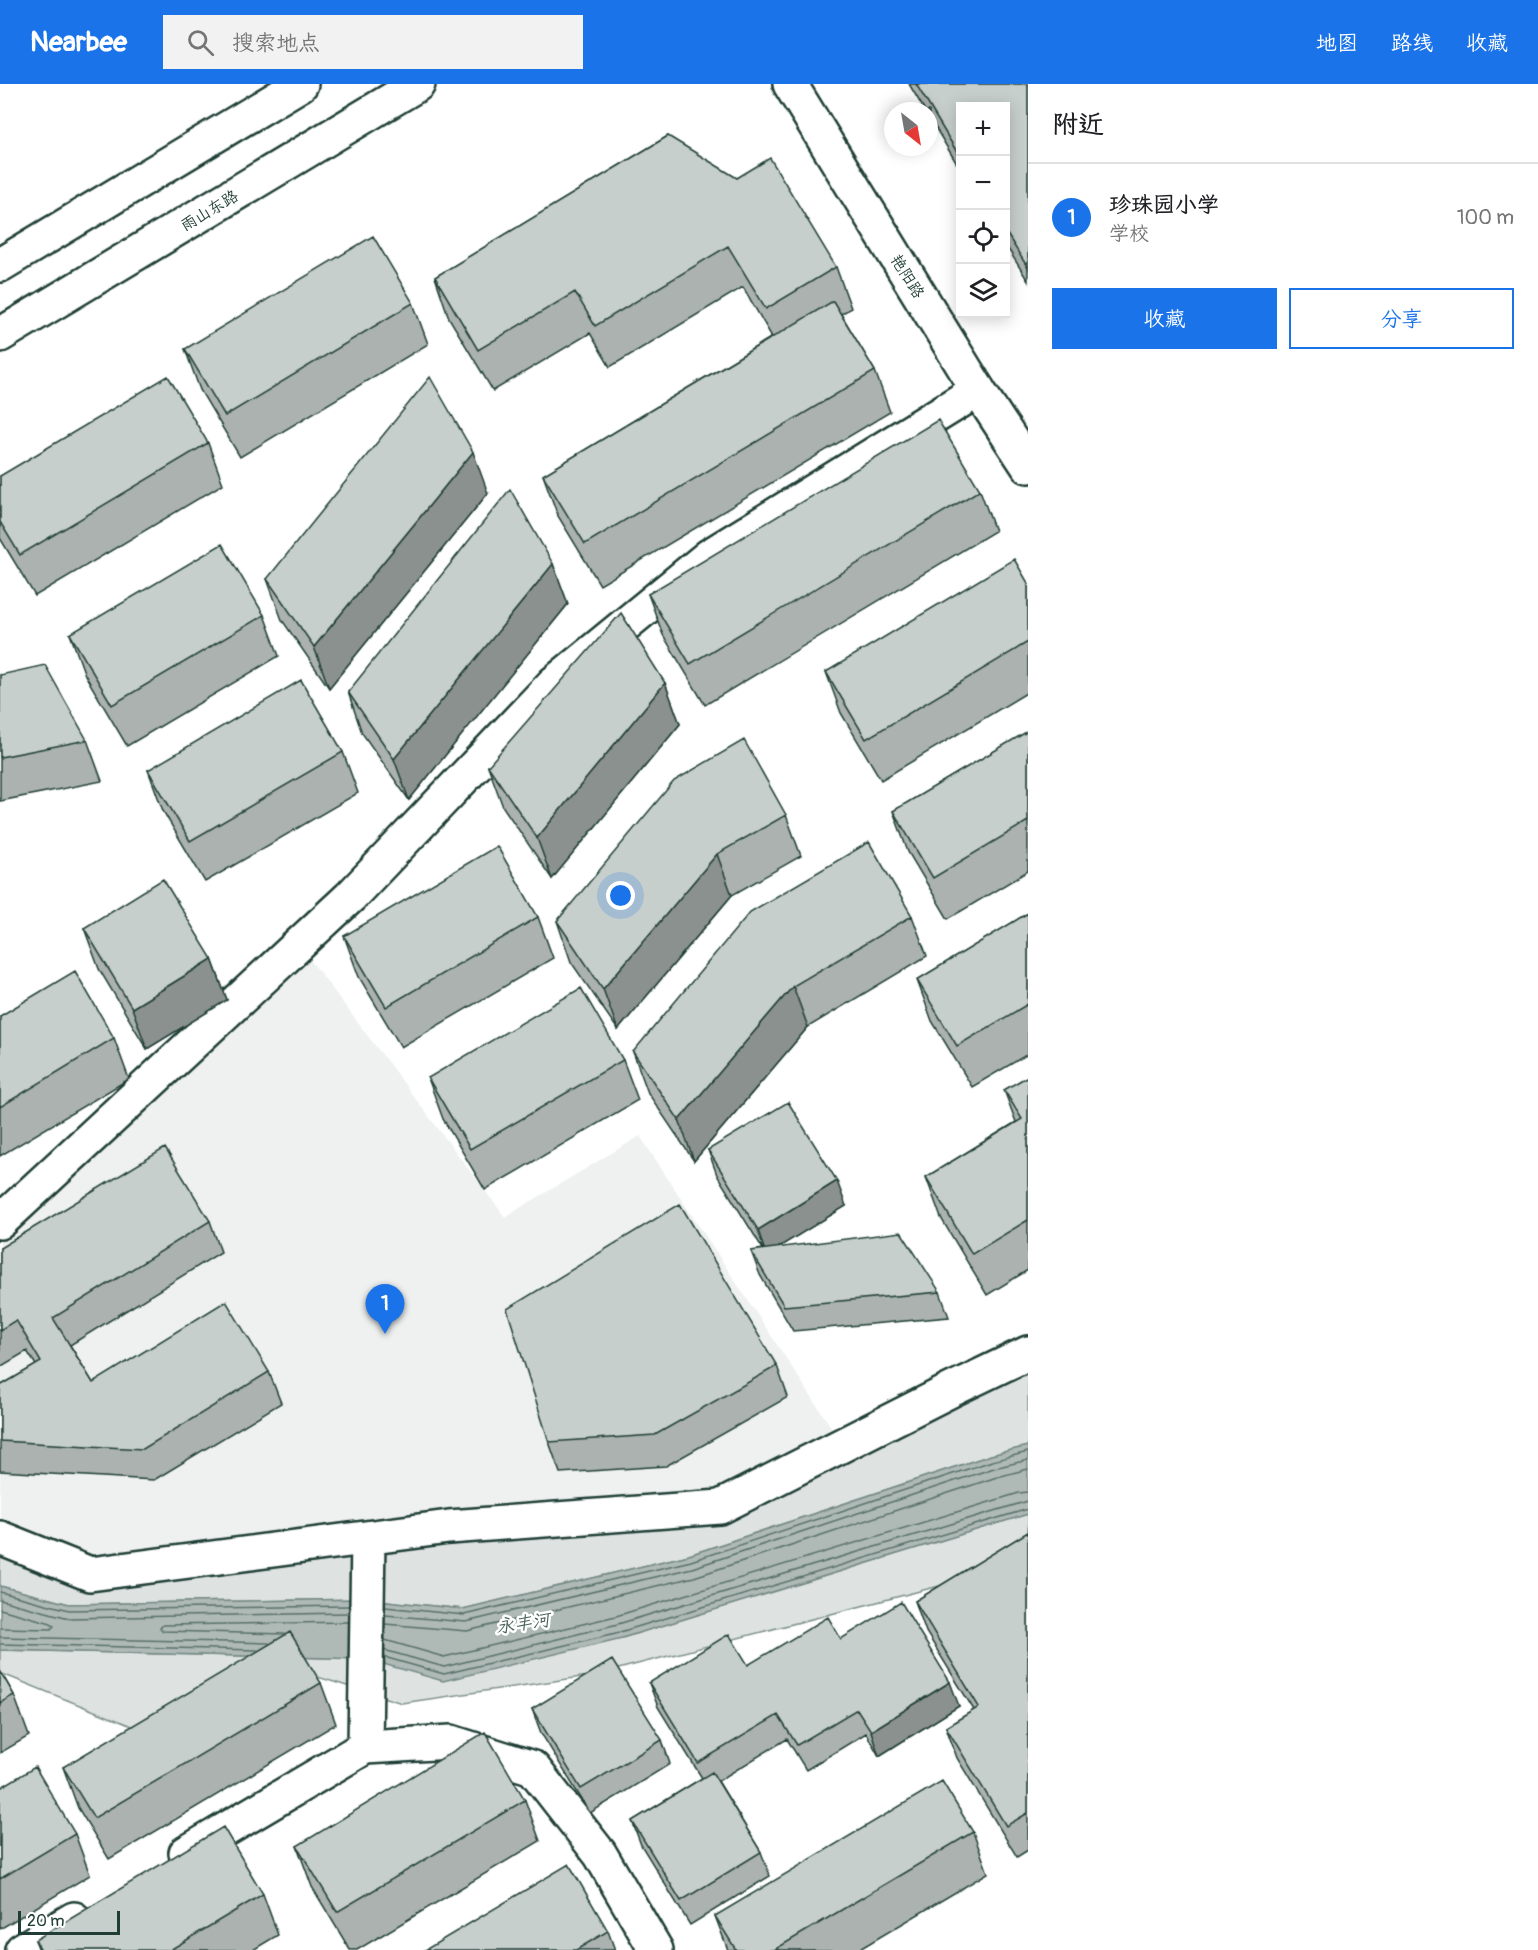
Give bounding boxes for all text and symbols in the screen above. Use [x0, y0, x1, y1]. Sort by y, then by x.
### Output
search box [163, 15, 583, 69]
text: Nearbee [30, 25, 127, 60]
icon: search [184, 26, 217, 59]
text: 搜索地点 [232, 29, 320, 57]
text: 地图 [1316, 30, 1358, 57]
text: 路线 [1391, 30, 1433, 57]
text: 收藏 [1466, 30, 1508, 57]
north arrow [884, 102, 938, 156]
map controls [956, 102, 1010, 318]
button: + [956, 102, 1010, 156]
text: 附近 [1052, 109, 1104, 141]
button: − [956, 156, 1010, 210]
street label: 雨山东路 [177, 186, 242, 236]
text: 珍珠园小学 [1109, 191, 1219, 219]
text: 1 [1068, 205, 1075, 230]
text: 100 m [1457, 205, 1514, 230]
button: locate [956, 210, 1010, 264]
text: 学校 [1109, 221, 1149, 246]
street label: 艳阳路 [886, 251, 928, 302]
button: layers [956, 264, 1010, 318]
button: 收藏 [1052, 288, 1277, 349]
button: 分享 [1289, 288, 1514, 349]
your location [606, 881, 635, 910]
pin: 1 [366, 1284, 404, 1334]
water label: 永丰河 [495, 1608, 554, 1639]
scale bar [18, 1908, 120, 1936]
text: 20 m [27, 1911, 65, 1931]

